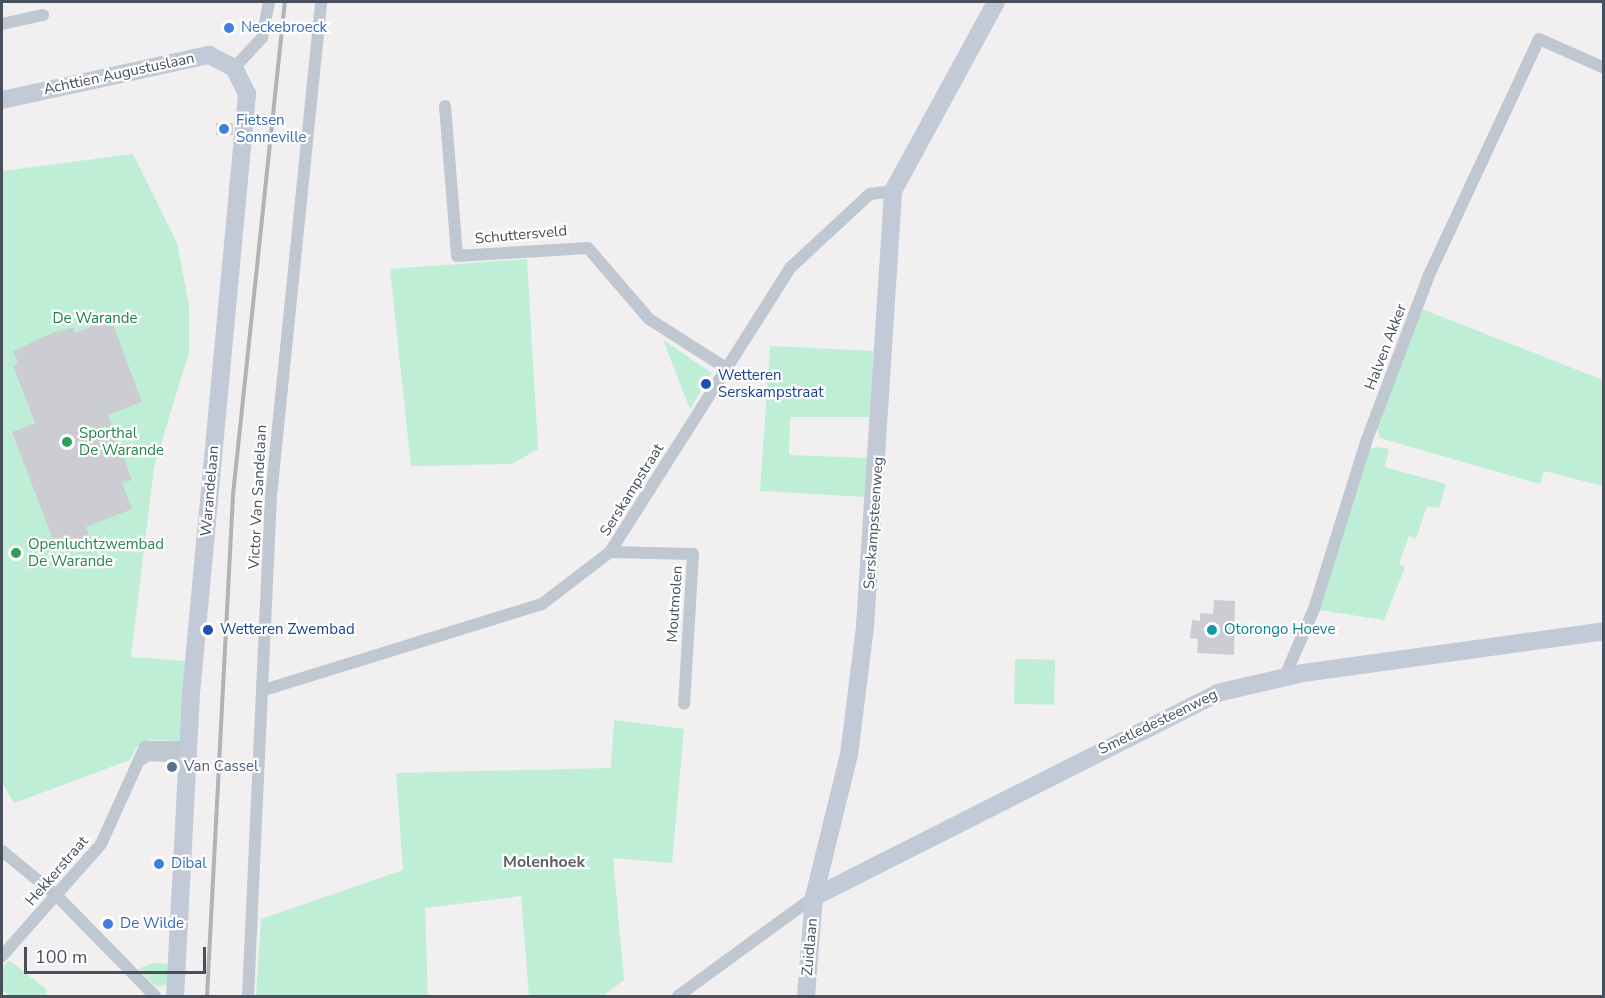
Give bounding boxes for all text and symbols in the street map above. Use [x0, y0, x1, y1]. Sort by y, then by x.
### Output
place label: Neckebroeck [241, 19, 327, 37]
marker: Neckebroeck [222, 21, 236, 35]
street label: Achttien Augustuslaan [42, 49, 196, 99]
place label: Fietsen Sonneville [236, 111, 306, 146]
marker: Fietsen Sonneville [217, 122, 231, 136]
street label: Schuttersveld [474, 222, 568, 248]
street label: Halven Akker [1361, 301, 1411, 393]
park label: De Warande [52, 310, 138, 328]
place label: Wetteren Serskampstraat [718, 366, 824, 401]
marker: Wetteren Serskampstraat [699, 377, 713, 391]
place label: Sporthal De Warande [79, 424, 164, 459]
street label: Victor Van Sandelaan [245, 424, 271, 570]
marker: Sporthal De Warande [60, 435, 74, 449]
street label: Serskampstraat [596, 440, 668, 540]
street label: Warandelaan [197, 445, 223, 537]
street label: Serskampsteenweg [860, 456, 888, 590]
place label: Openluchtzwembad De Warande [28, 535, 164, 570]
marker: Openluchtzwembad De Warande [9, 546, 23, 560]
street label: Moutmolen [663, 565, 687, 643]
place label: Wetteren Zwembad [220, 621, 355, 639]
place label: Otorongo Hoeve [1224, 621, 1335, 639]
marker: Wetteren Zwembad [201, 623, 215, 637]
marker: Otorongo Hoeve [1205, 623, 1219, 637]
street label: Smetledesteenweg [1095, 685, 1221, 759]
place label: Van Cassel [184, 758, 258, 776]
marker: Van Cassel [165, 760, 179, 774]
street label: Hekkerstraat [22, 833, 92, 909]
district label: Molenhoek [503, 852, 585, 872]
place label: Dibal [171, 855, 207, 873]
marker: Dibal [152, 857, 166, 871]
place label: De Wilde [120, 915, 184, 933]
marker: De Wilde [101, 917, 115, 931]
street label: Zuidlaan [798, 917, 822, 977]
scale bar [27, 935, 208, 973]
text: 100 m [35, 945, 87, 969]

